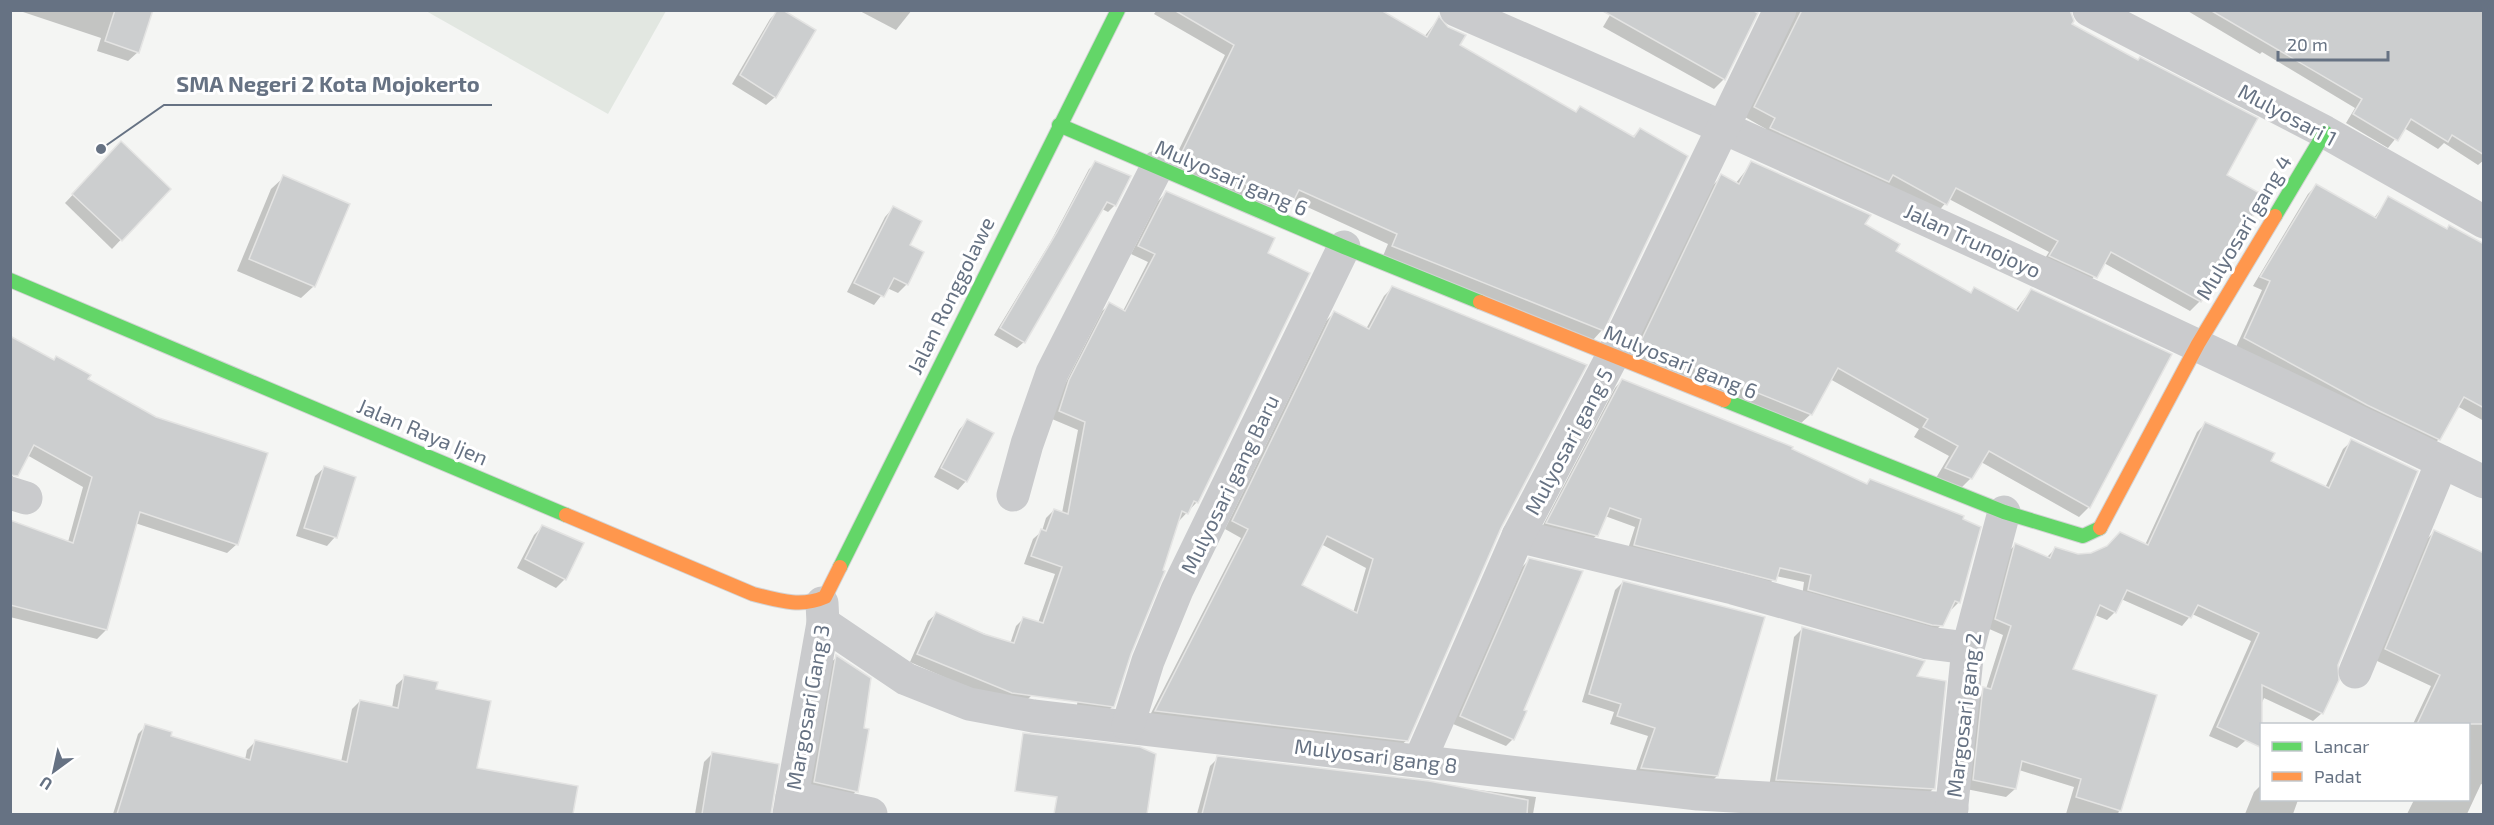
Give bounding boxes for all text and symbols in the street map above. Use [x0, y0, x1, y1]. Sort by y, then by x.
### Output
scale bar [2278, 24, 2388, 62]
text: 20 m [2287, 33, 2328, 55]
callout: SMA Negeri 2 Kota Mojokerto [164, 65, 492, 105]
text: SMA Negeri 2 Kota Mojokerto [176, 70, 480, 96]
street label: Mulyosari 1 [2234, 78, 2342, 150]
street label: Mulyosari gang 6 [1152, 134, 1312, 220]
street label: Mulyosari gang 4 [2190, 150, 2296, 304]
street label: Jalan Trunojoyo [1900, 197, 2045, 283]
street label: Jalan Ronggolawe [901, 212, 999, 378]
street label: Mulyosari gang 6 [1601, 319, 1761, 403]
street label: Mulyosari gang 5 [1519, 363, 1617, 519]
street label: Mulyosari gang Baru [1175, 390, 1283, 578]
street label: Jalan Raya Ijen [354, 392, 492, 471]
street label: Margosari Gang 3 [780, 622, 834, 792]
street label: Margosari gang 2 [1940, 631, 1986, 799]
legend [2260, 723, 2470, 801]
street label: Mulyosari gang 8 [1293, 733, 1459, 777]
text: Lancar [2314, 735, 2370, 757]
north arrow [24, 741, 84, 801]
text: Padat [2314, 765, 2362, 787]
text: U [36, 773, 55, 795]

